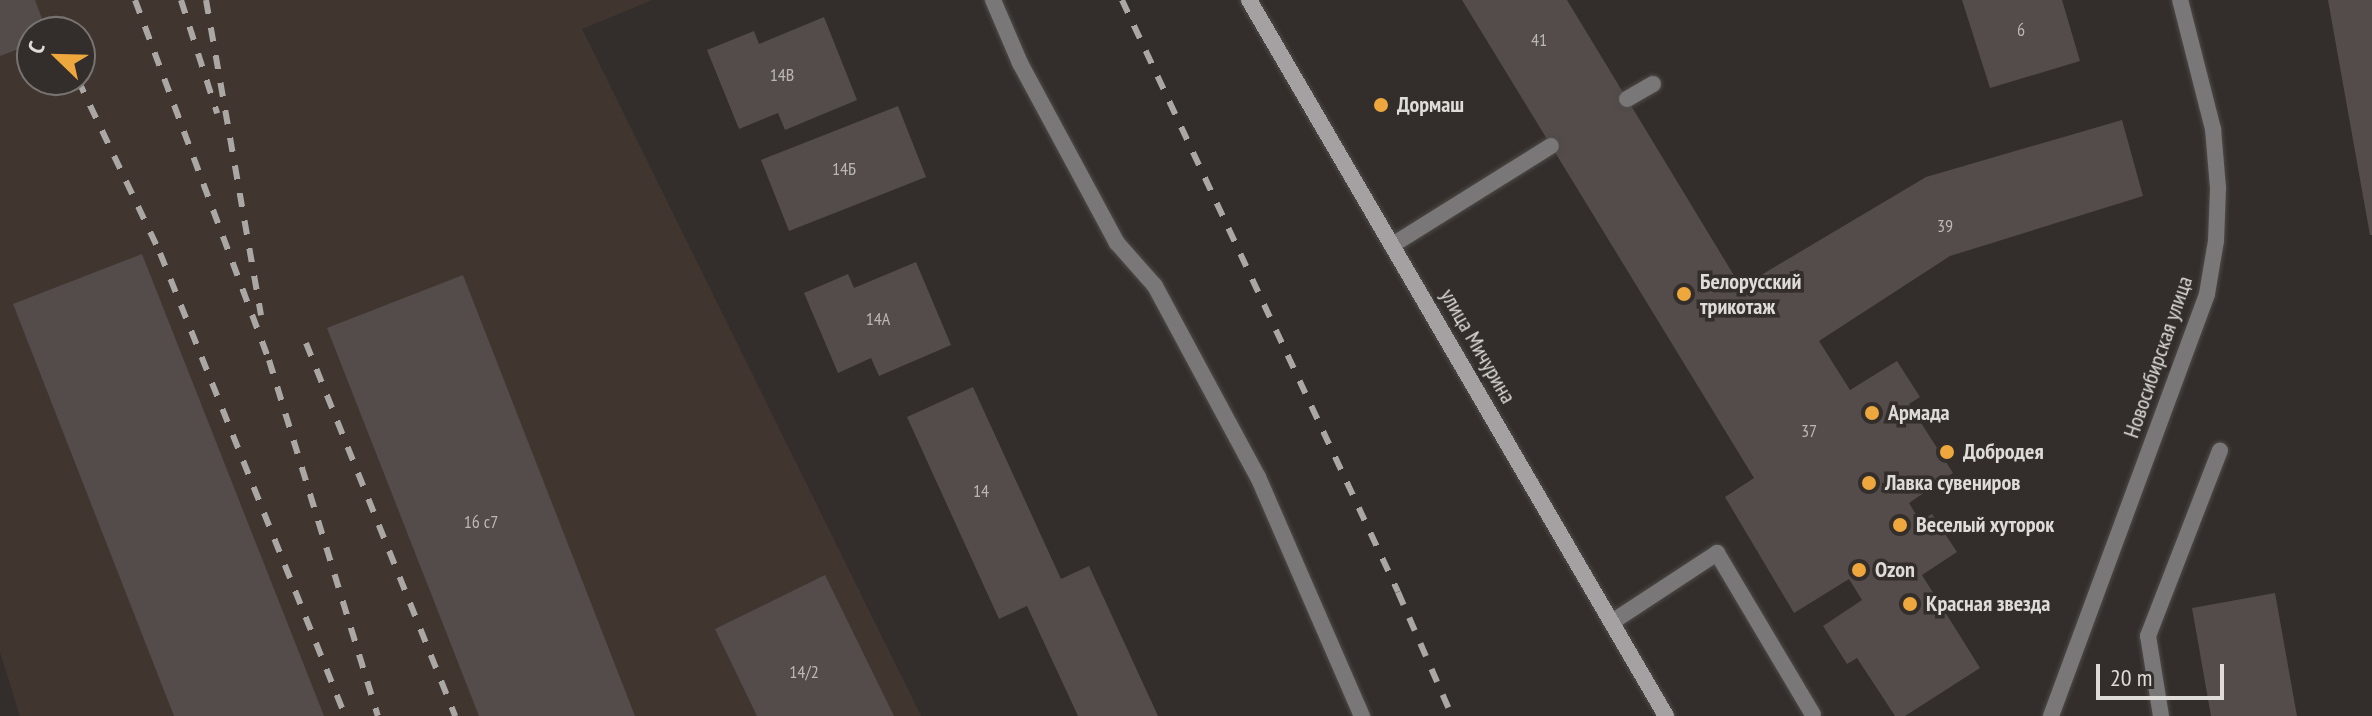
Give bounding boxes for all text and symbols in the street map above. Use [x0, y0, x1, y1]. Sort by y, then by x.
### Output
north arrow [16, 16, 96, 96]
house number: 6 [2017, 19, 2025, 41]
house number: 41 [1531, 29, 1547, 51]
text: С [21, 37, 51, 58]
house number: 14В [770, 64, 794, 86]
place label: Дормаш [1397, 92, 1464, 118]
marker: Дормаш [1372, 96, 1390, 114]
house number: 14Б [832, 158, 856, 180]
house number: 39 [1937, 215, 1953, 237]
place label: Белорусский трикотаж [1700, 268, 1801, 320]
street label: Новосибирская улица [2118, 273, 2198, 441]
street label: улица Мичурина [1435, 284, 1521, 408]
marker: Белорусский трикотаж [1675, 285, 1693, 303]
house number: 14А [866, 308, 890, 330]
place label: Армада [1888, 400, 1950, 426]
marker: Армада [1863, 404, 1881, 422]
house number: 37 [1801, 420, 1817, 442]
place label: Добродея [1963, 439, 2044, 465]
marker: Добродея [1938, 443, 1956, 461]
place label: Лавка сувениров [1885, 470, 2020, 496]
marker: Лавка сувениров [1860, 474, 1878, 492]
house number: 14 [973, 480, 989, 502]
house number: 16 с7 [464, 511, 498, 533]
place label: Веселый хуторок [1916, 512, 2054, 538]
marker: Веселый хуторок [1891, 516, 1909, 534]
place label: Ozon [1875, 557, 1915, 583]
marker: Ozon [1850, 561, 1868, 579]
place label: Красная звезда [1926, 591, 2050, 617]
marker: Красная звезда [1901, 595, 1919, 613]
scale bar [2100, 648, 2228, 698]
house number: 14/2 [789, 661, 819, 683]
text: 20 m [2110, 662, 2152, 693]

